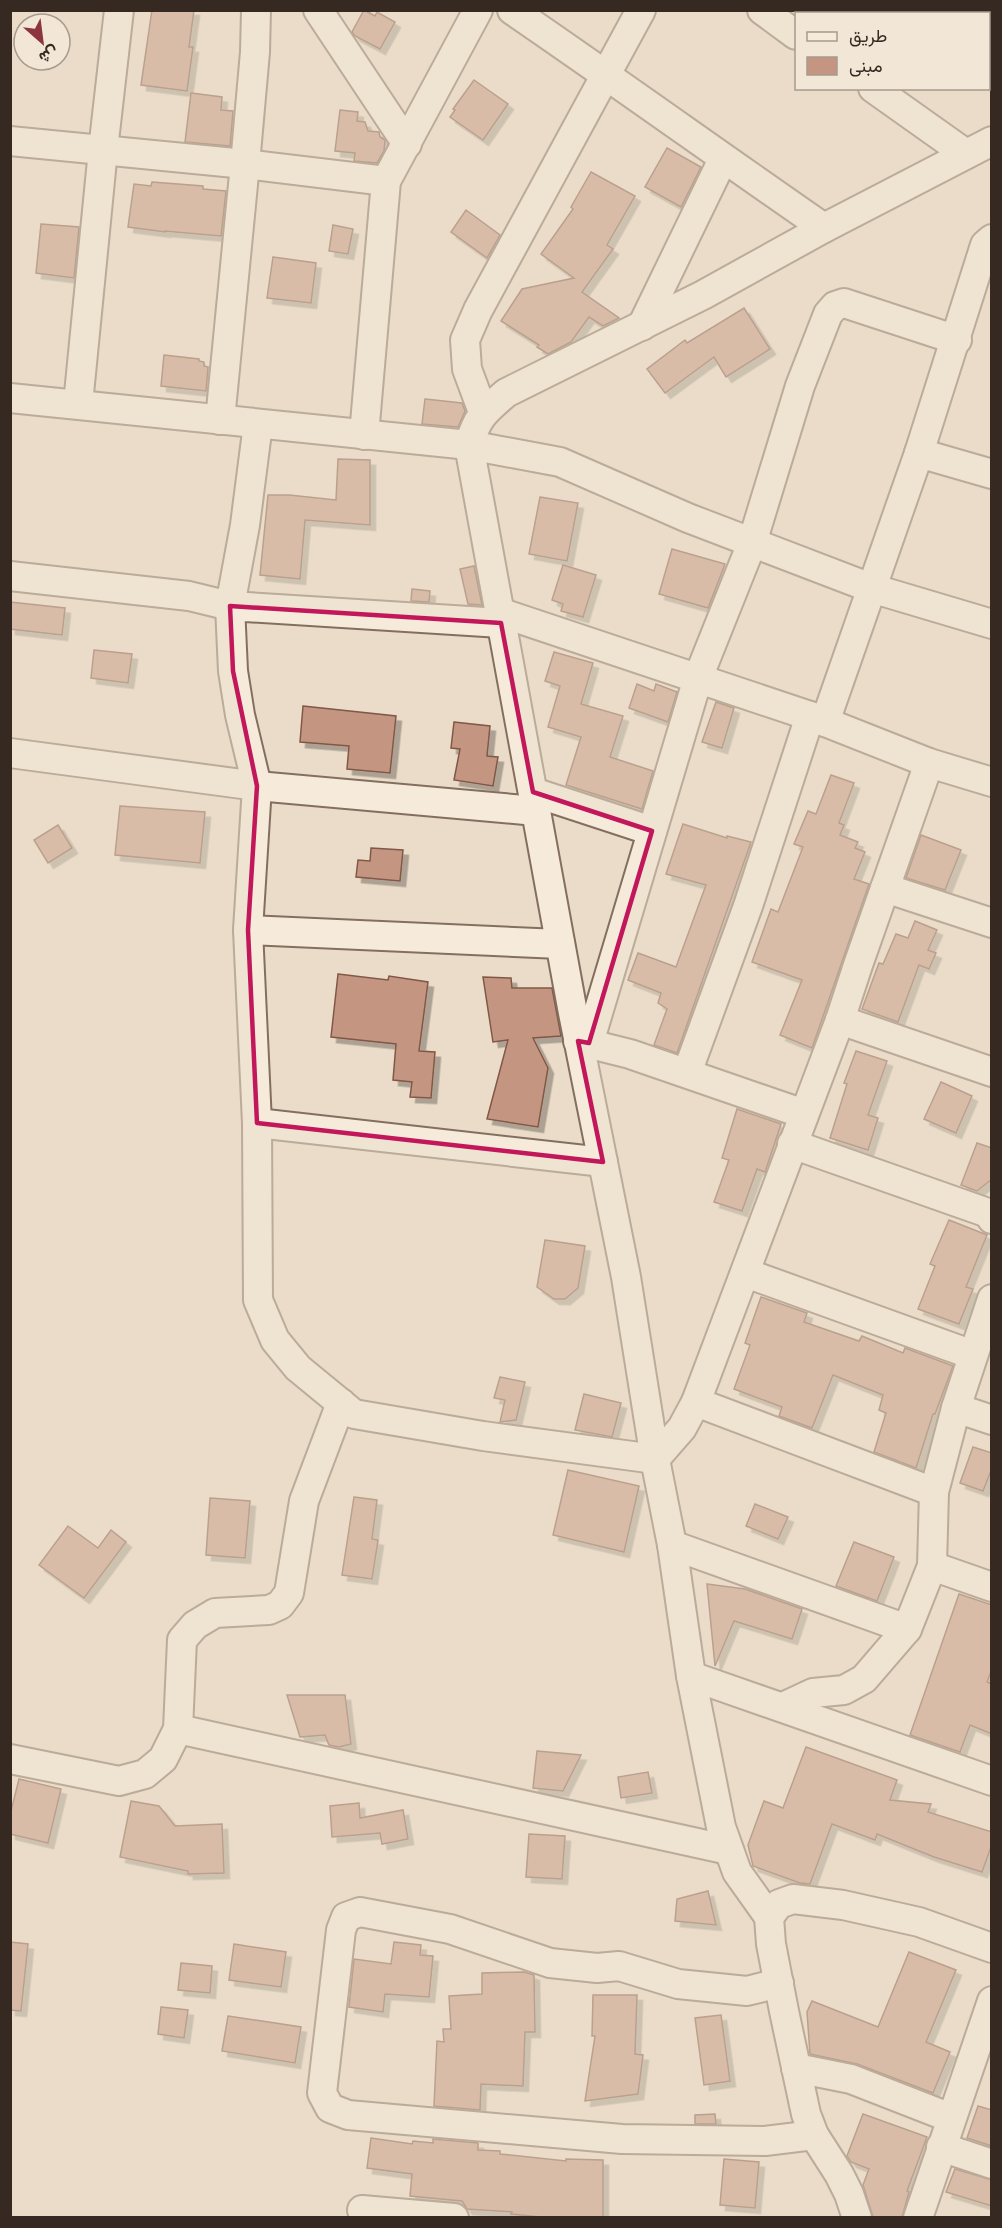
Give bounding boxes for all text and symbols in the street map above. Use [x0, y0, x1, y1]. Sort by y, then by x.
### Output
north arrow [12, 12, 72, 72]
legend [795, 12, 990, 90]
text: طريق [849, 25, 887, 47]
text: ش [36, 42, 62, 68]
text: مبنى [849, 55, 883, 77]

